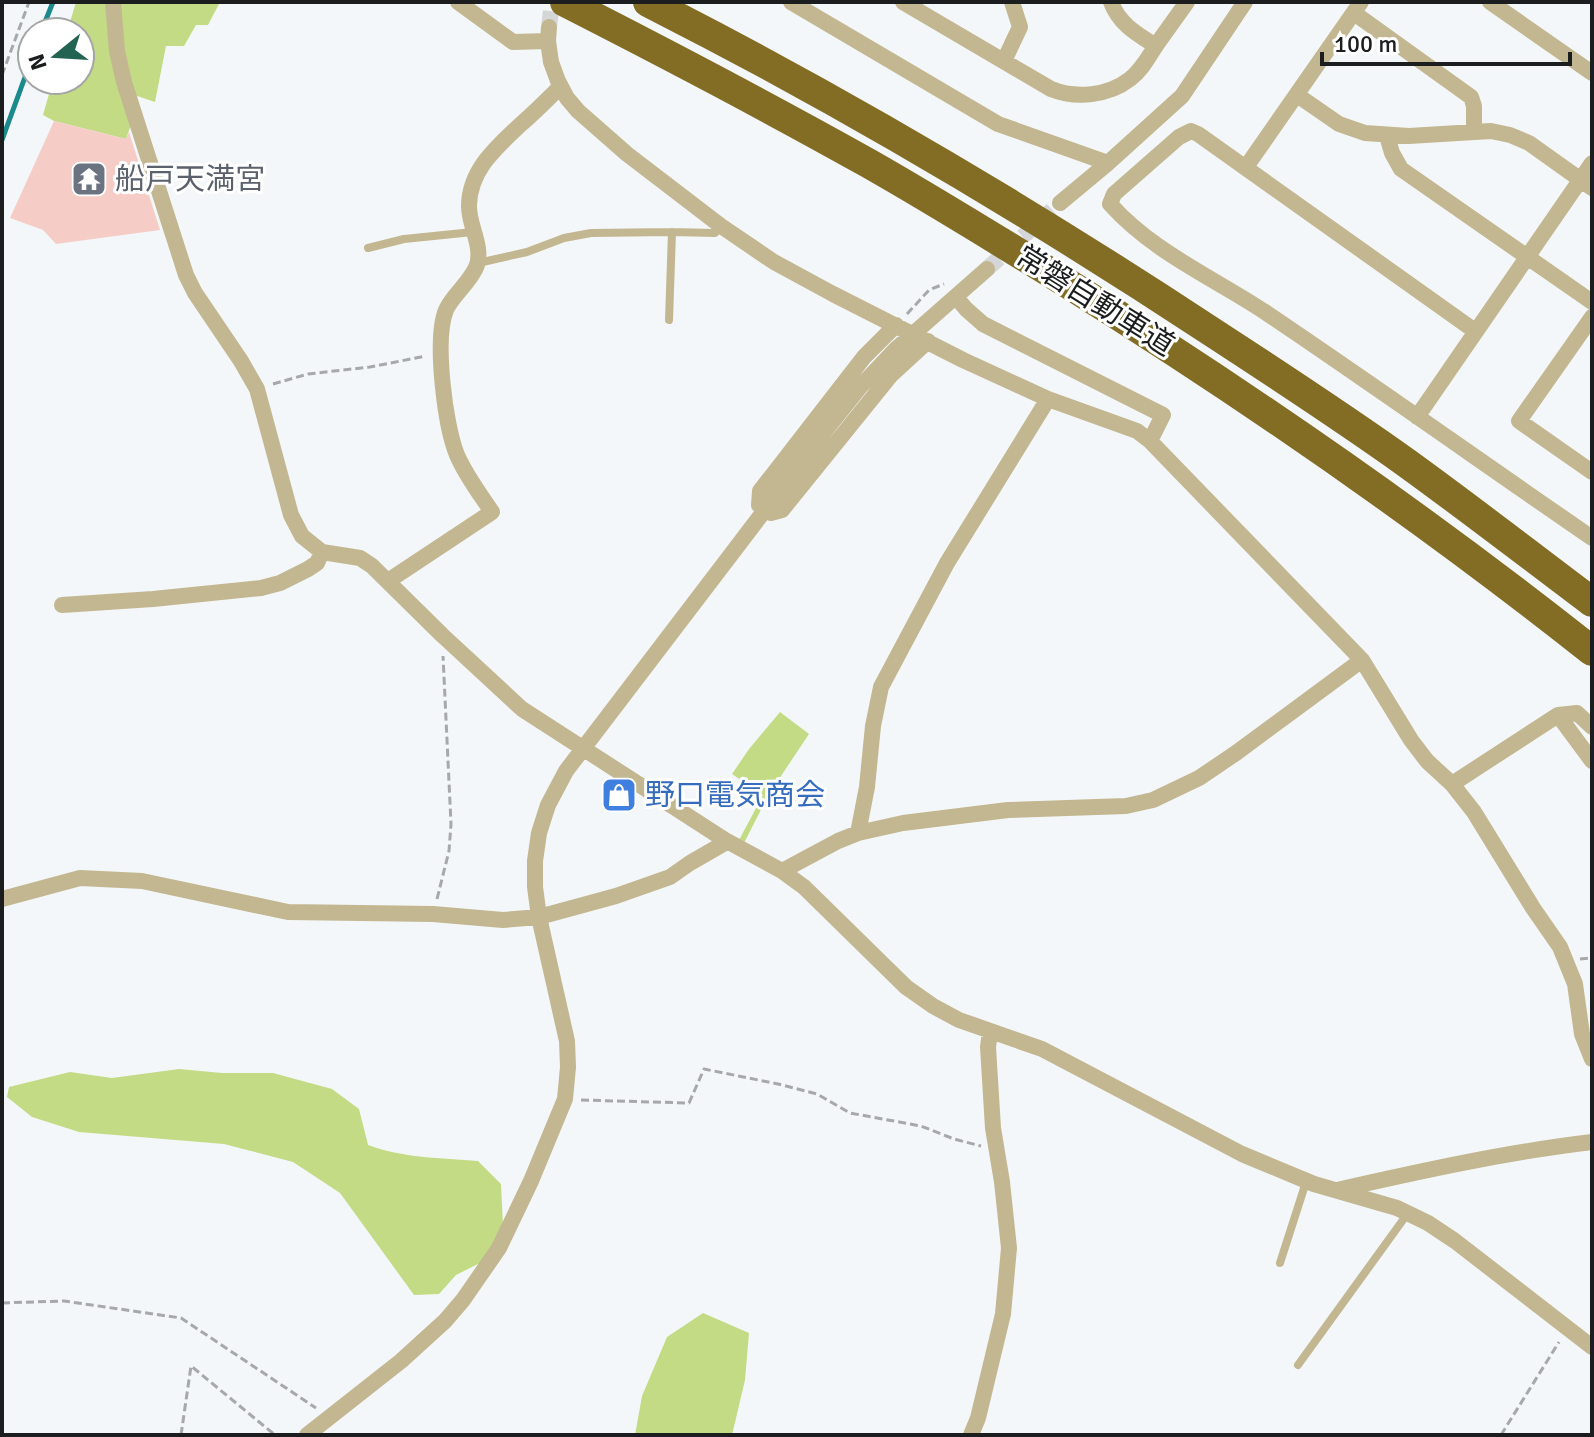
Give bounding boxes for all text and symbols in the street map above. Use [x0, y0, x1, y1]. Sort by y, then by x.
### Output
north arrow [16, 16, 96, 96]
scale bar [1322, 16, 1570, 66]
text: 100 m [1334, 29, 1397, 59]
text: N [22, 51, 53, 73]
temple icon: 船戸天満宮 [70, 160, 108, 198]
place label: 船戸天満宮 [115, 161, 265, 198]
street label: 常磐自動車道 [1009, 238, 1181, 364]
shop icon: 野口電気商会 [600, 776, 638, 814]
place label: 野口電気商会 [645, 777, 825, 814]

